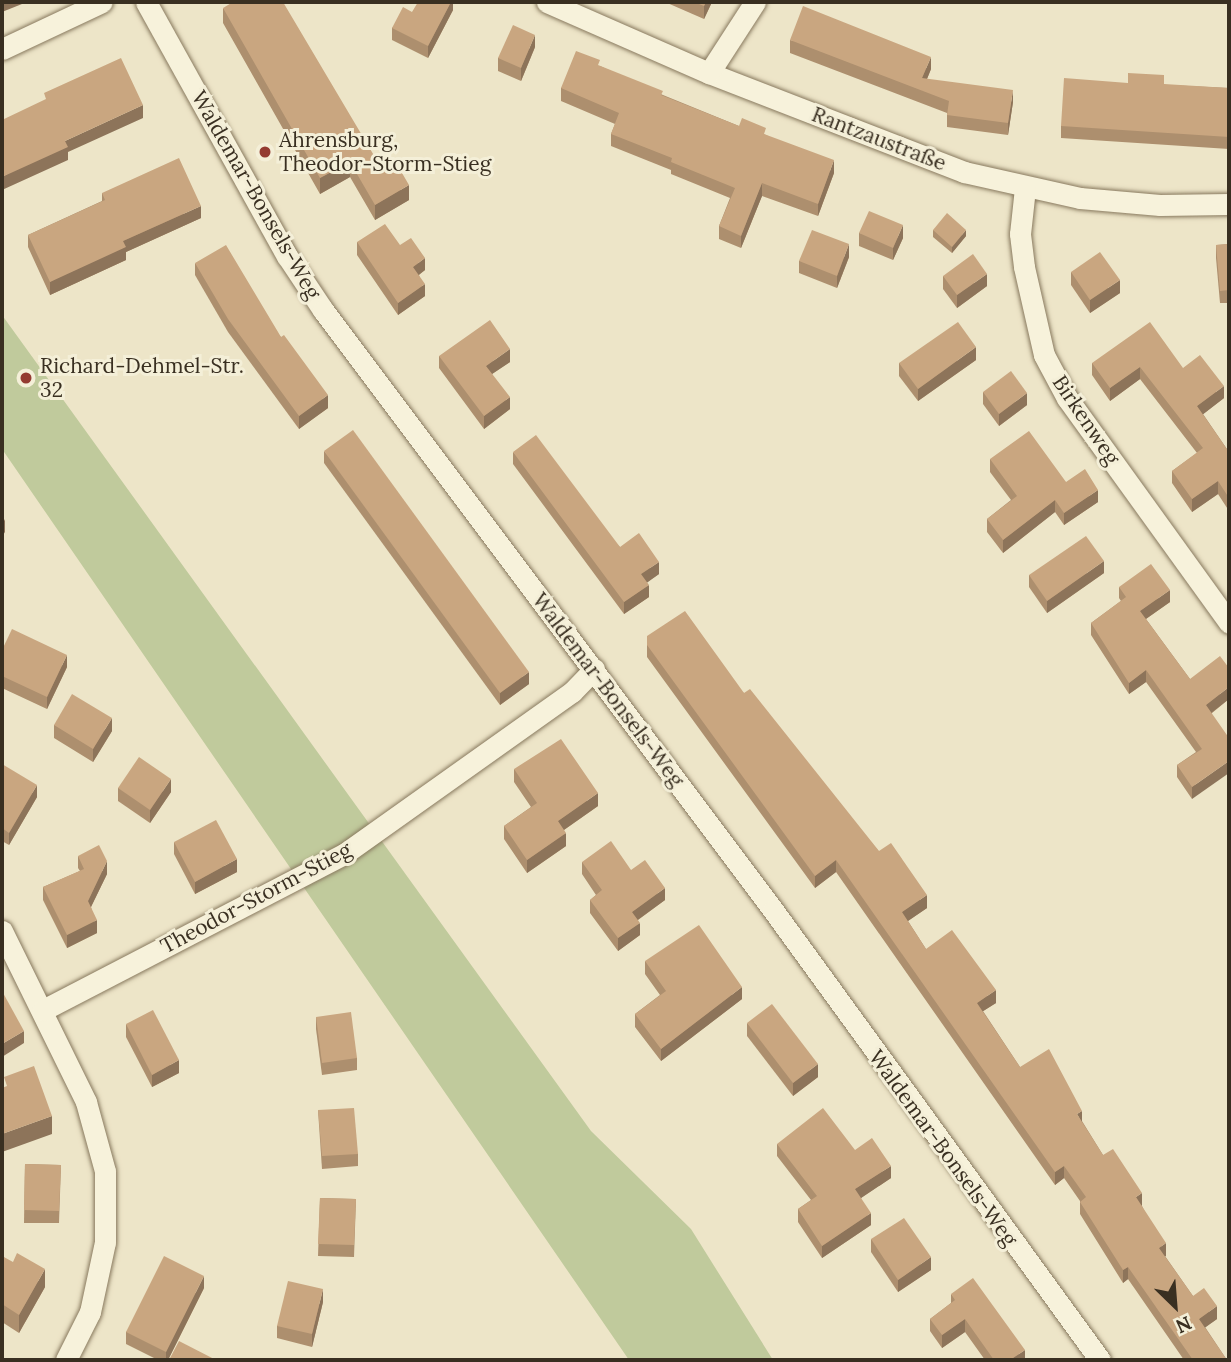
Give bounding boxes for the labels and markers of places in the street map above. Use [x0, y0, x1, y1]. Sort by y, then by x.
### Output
place label: Ahrensburg, Theodor-Storm-Stieg [279, 127, 491, 177]
marker: Ahrensburg, Theodor-Storm-Stieg [257, 144, 273, 160]
place label: Richard-Dehmel-Str. 32 [40, 353, 244, 403]
marker: Richard-Dehmel-Str. 32 [18, 370, 34, 386]

